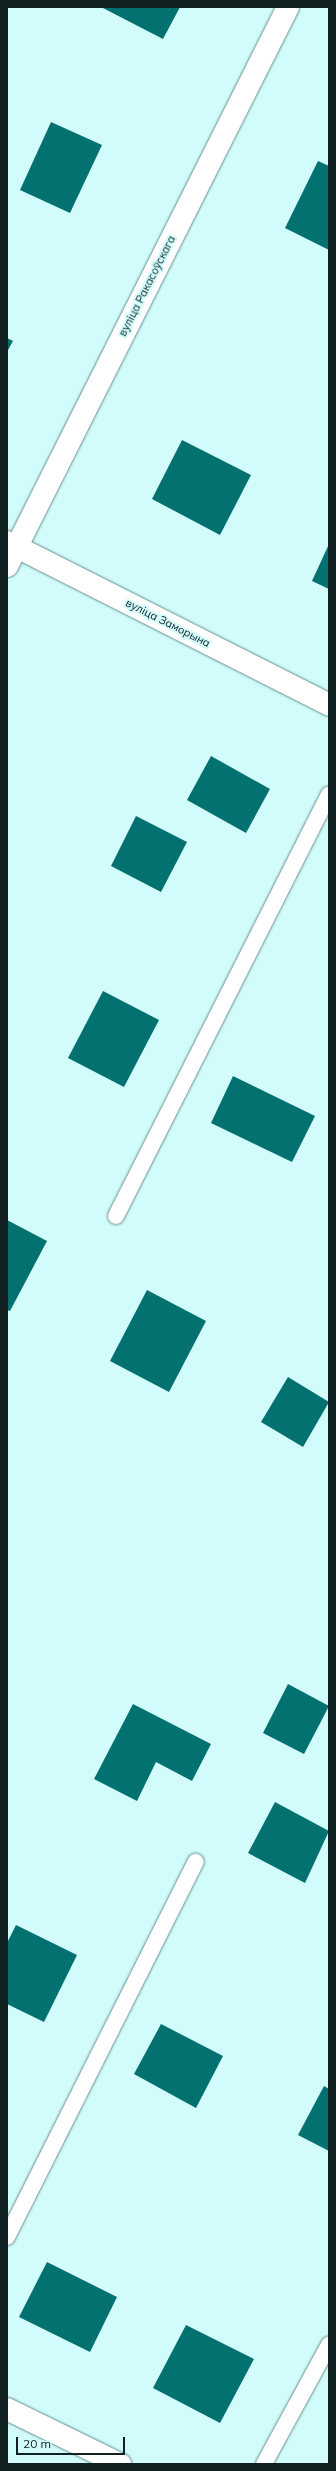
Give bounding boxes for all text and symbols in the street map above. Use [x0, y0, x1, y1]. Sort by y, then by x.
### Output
street label: вуліца Ракасоўскага [116, 233, 178, 339]
street label: вуліца Заморына [124, 596, 212, 650]
scale bar [18, 2429, 127, 2455]
text: 20 m [23, 2436, 51, 2451]

